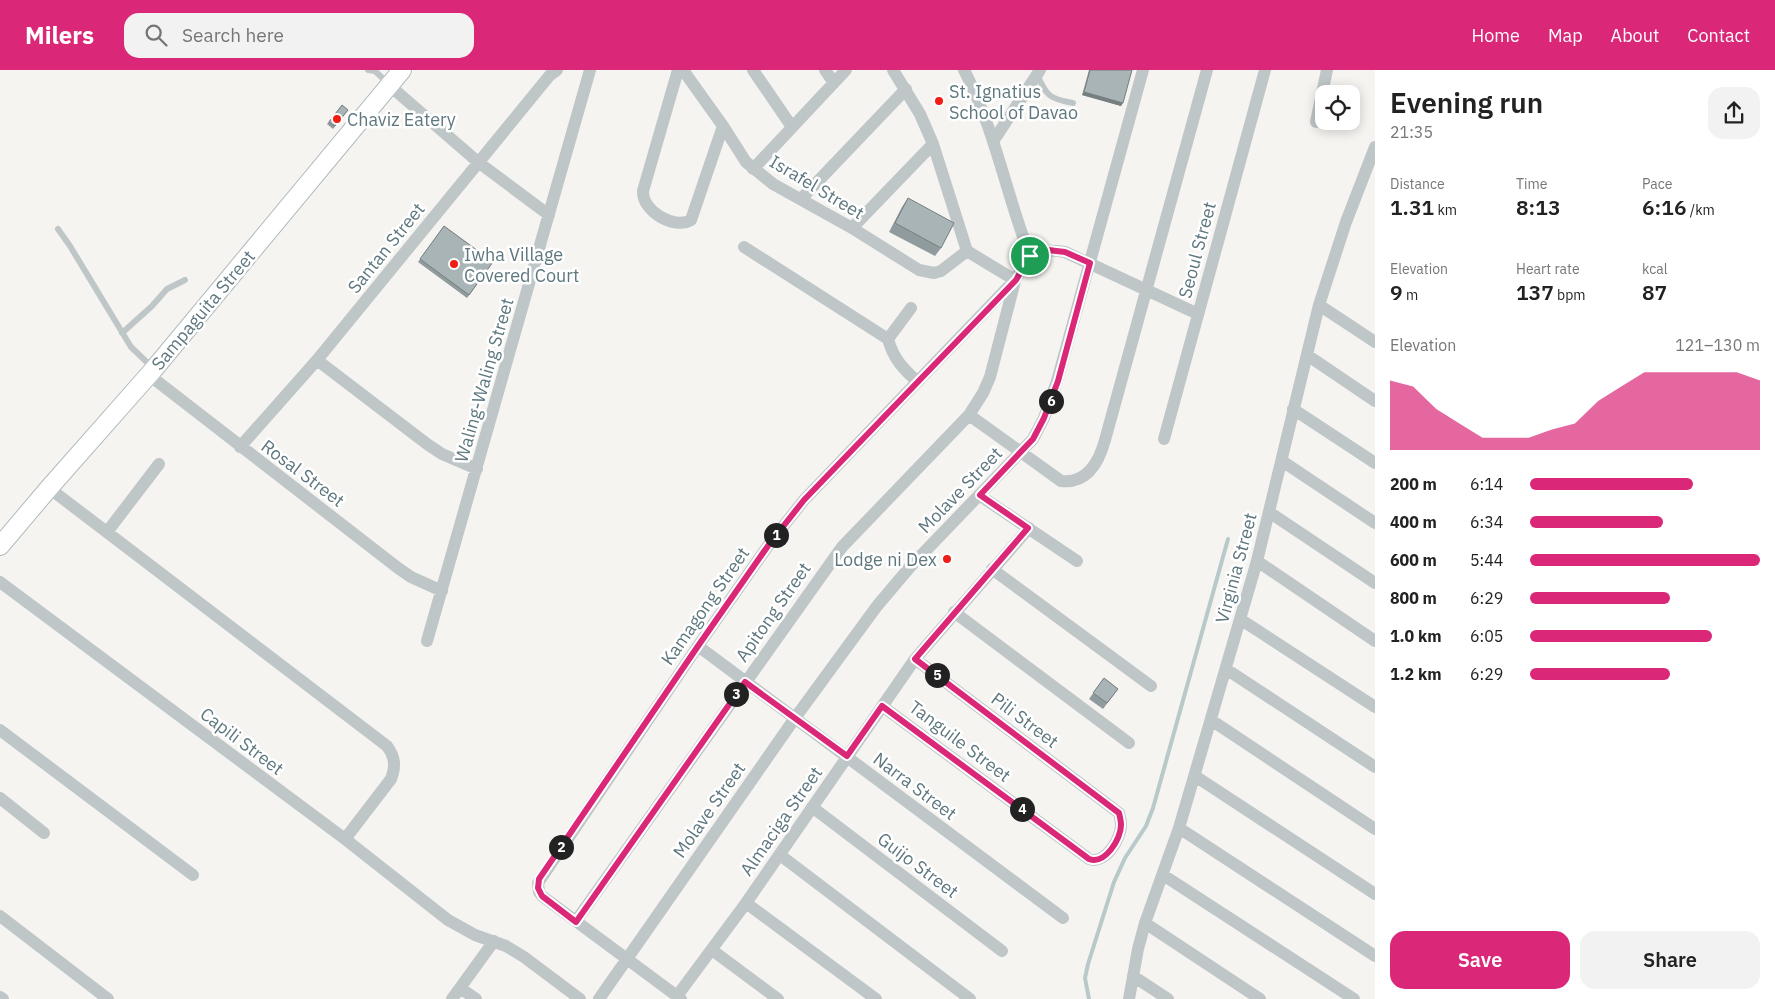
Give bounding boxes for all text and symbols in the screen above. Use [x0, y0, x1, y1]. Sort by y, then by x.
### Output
search box [124, 13, 474, 58]
text: Milers [25, 19, 94, 51]
icon: search [142, 21, 170, 49]
text: Search here [182, 23, 284, 47]
text: Home [1472, 24, 1520, 47]
text: Map [1548, 24, 1583, 47]
text: About [1611, 24, 1659, 47]
text: Contact [1687, 24, 1750, 47]
place label: St. Ignatius School of Davao [949, 80, 1078, 124]
text: Evening run [1390, 84, 1543, 121]
map controls [1315, 85, 1360, 130]
button: locate [1315, 85, 1360, 130]
button: share [1708, 87, 1760, 139]
marker: St. Ignatius School of Davao [933, 95, 945, 107]
place label: Chaviz Eatery [347, 108, 456, 131]
marker: Chaviz Eatery [331, 113, 343, 125]
text: 21:35 [1390, 122, 1433, 142]
street label: Israfel Street [766, 150, 868, 224]
text: Distance [1390, 175, 1445, 193]
text: Time [1516, 175, 1547, 193]
text: Pace [1642, 175, 1672, 193]
text: 1.31 [1390, 193, 1434, 221]
text: 8:13 [1516, 193, 1561, 221]
text: 6:16 [1642, 193, 1687, 221]
street label: Santan Street [342, 198, 430, 298]
street label: Seoul Street [1173, 199, 1221, 301]
text: km [1434, 201, 1457, 219]
text: /km [1687, 201, 1715, 219]
pin [1009, 235, 1051, 277]
icon: arrive [1016, 242, 1044, 270]
place label: Iwha Village Covered Court [464, 243, 579, 287]
street label: Sampaguita Street [146, 245, 260, 375]
marker: Iwha Village Covered Court [448, 258, 460, 270]
text: Elevation [1390, 260, 1448, 278]
text: Heart rate [1516, 260, 1580, 278]
text: kcal [1642, 260, 1667, 278]
text: 9 [1390, 278, 1403, 306]
text: 137 [1516, 278, 1554, 306]
text: 87 [1642, 278, 1667, 306]
text: m [1403, 286, 1418, 304]
text: bpm [1554, 286, 1586, 304]
street label: Waling-Waling Street [450, 295, 518, 465]
text: Elevation [1390, 335, 1456, 355]
text: 121–130 m [1675, 335, 1760, 355]
pin: 6 [1038, 388, 1064, 414]
text: 6 [1047, 392, 1056, 410]
street label: Rosal Street [257, 434, 349, 512]
street label: Molave Street [913, 442, 1007, 538]
text: 200 m [1390, 474, 1437, 494]
text: 6:14 [1470, 474, 1503, 494]
street label: Virginia Street [1210, 510, 1262, 626]
text: 400 m [1390, 512, 1437, 532]
text: 6:34 [1470, 512, 1503, 532]
pin: 1 [764, 522, 788, 548]
text: 1 [772, 526, 781, 544]
street label: Kamagong Street [656, 543, 754, 669]
place label: Lodge ni Dex [834, 548, 937, 571]
text: 600 m [1390, 550, 1437, 570]
text: 5:44 [1470, 550, 1503, 570]
marker: Lodge ni Dex [941, 553, 953, 565]
street label: Apitong Street [730, 558, 816, 666]
text: 800 m [1390, 588, 1437, 608]
text: 6:29 [1470, 588, 1503, 608]
text: 1.0 km [1390, 626, 1441, 646]
text: 6:05 [1470, 626, 1503, 646]
pin: 5 [924, 662, 950, 688]
text: 1.2 km [1390, 664, 1441, 684]
text: 6:29 [1470, 664, 1503, 684]
text: 5 [933, 666, 942, 684]
pin: 3 [724, 682, 748, 706]
text: 3 [732, 685, 741, 703]
street label: Pili Street [987, 687, 1063, 753]
street label: Tanguile Street [905, 695, 1015, 787]
street label: Capili Street [196, 702, 288, 780]
street label: Narra Street [869, 747, 961, 825]
street label: Molave Street [668, 758, 750, 862]
street label: Almaciga Street [735, 762, 827, 880]
pin: 4 [1010, 796, 1034, 822]
text: 4 [1018, 800, 1027, 818]
street label: Guijo Street [873, 827, 963, 903]
pin: 2 [548, 834, 574, 860]
text: 2 [557, 838, 566, 856]
button: Save [1390, 931, 1570, 989]
button: Share [1580, 931, 1760, 989]

